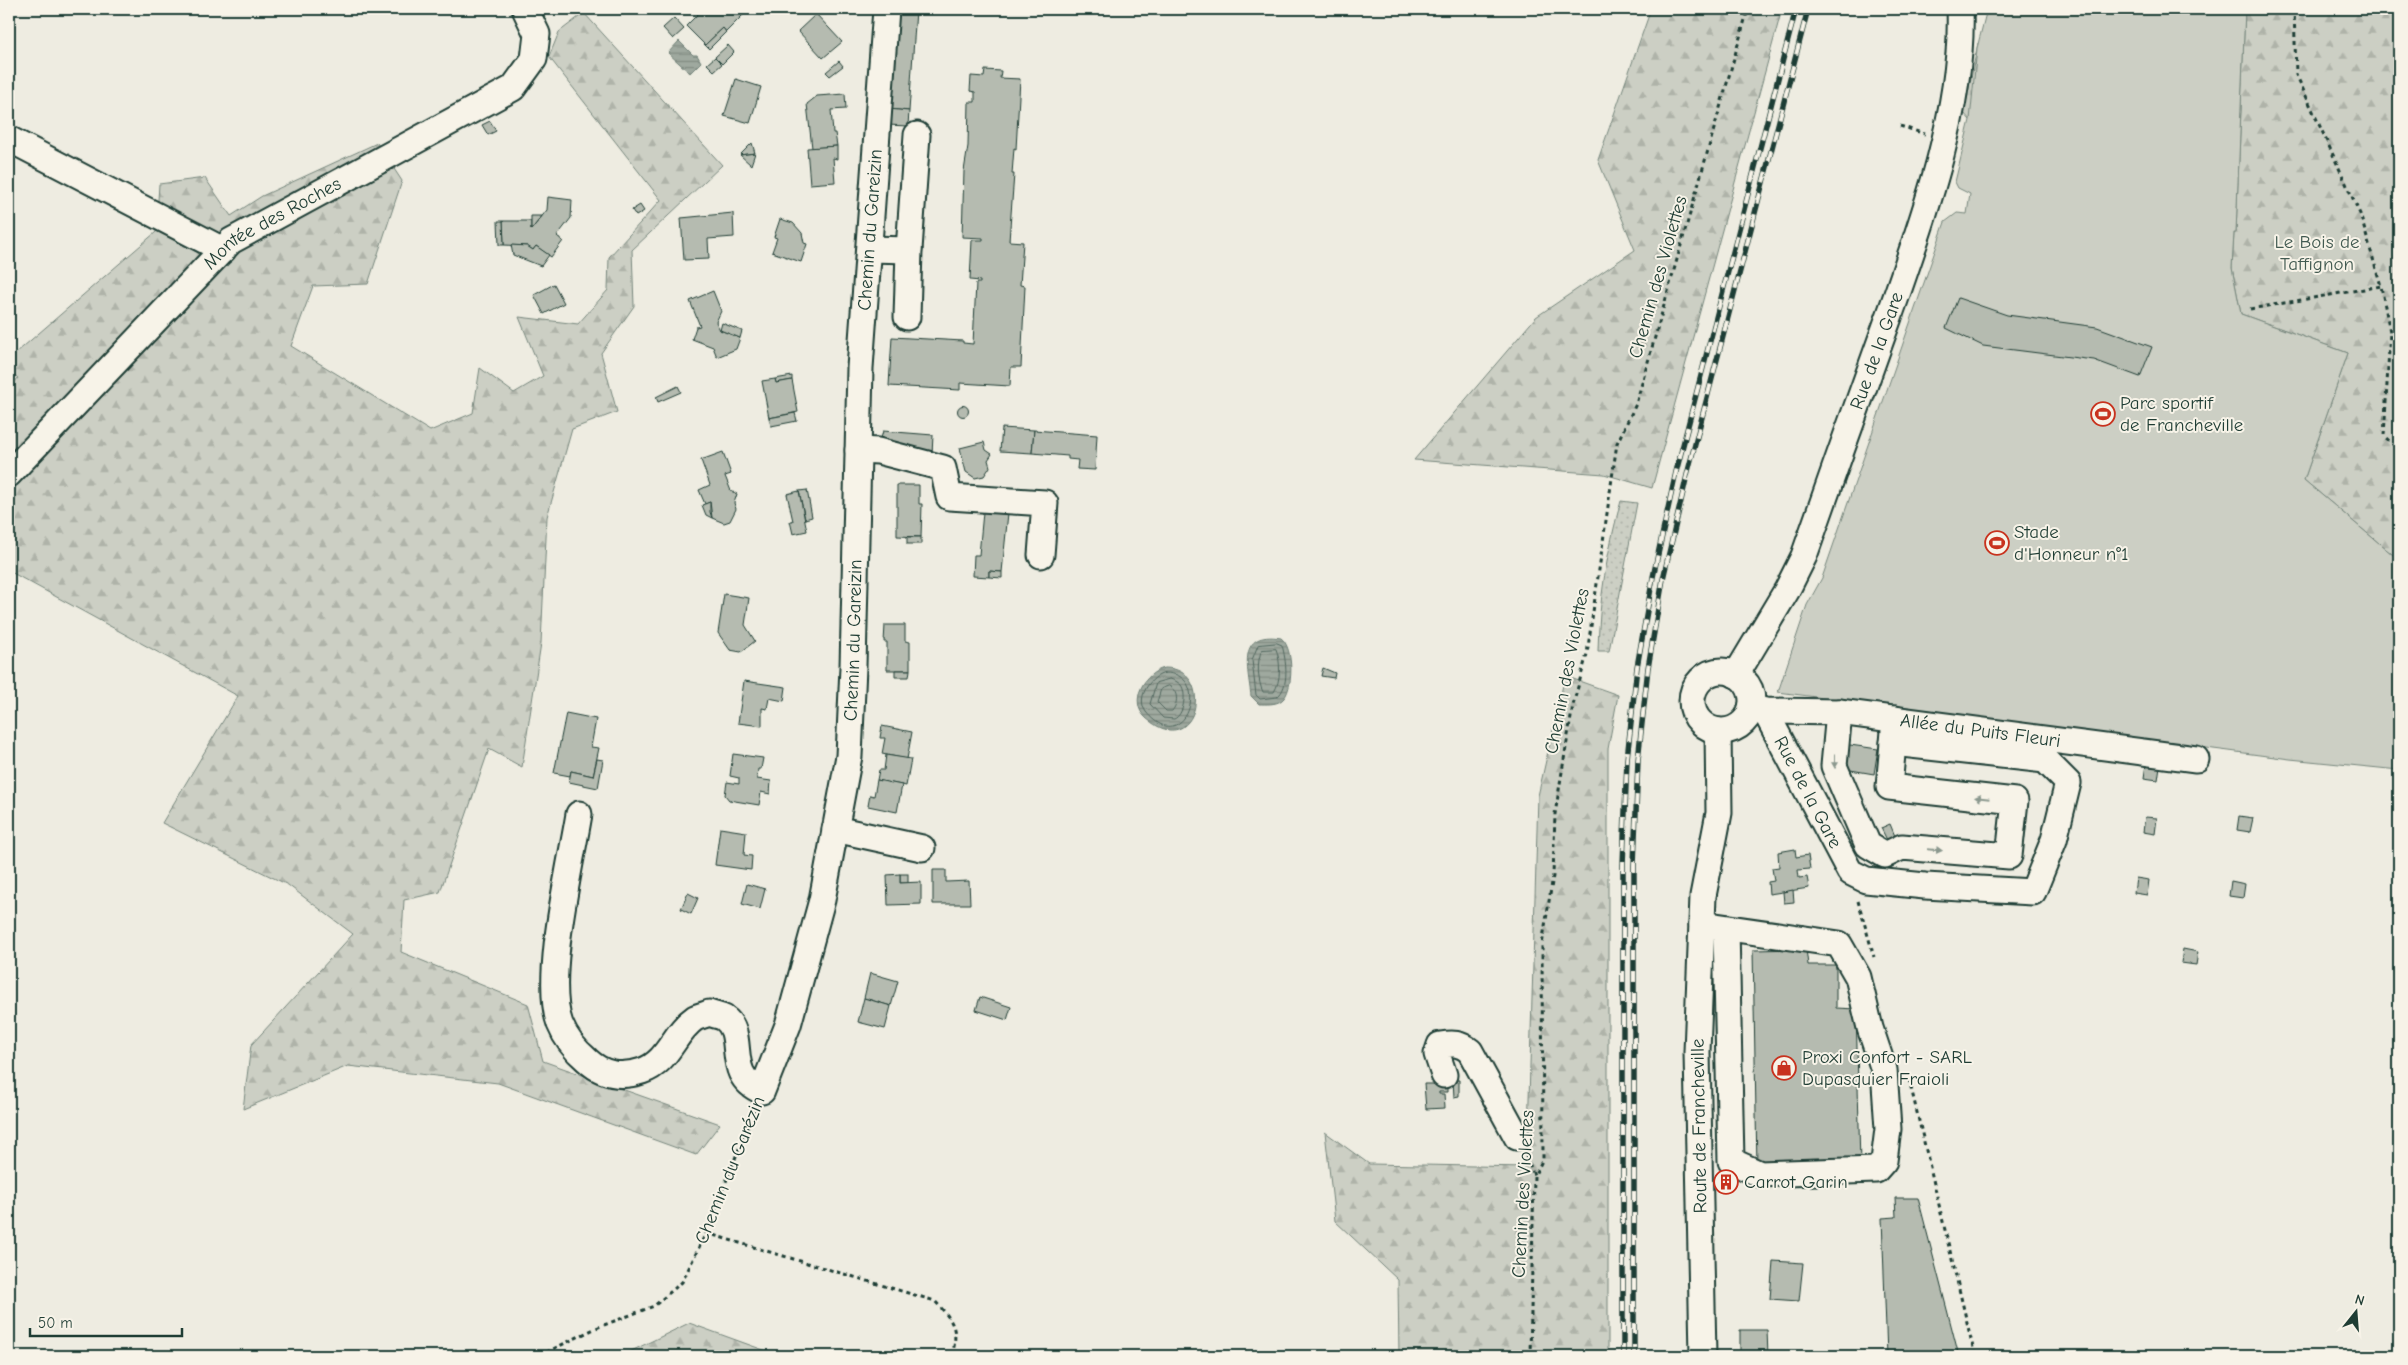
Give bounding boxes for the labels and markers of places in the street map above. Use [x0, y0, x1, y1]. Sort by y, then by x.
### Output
place label: Parc sportif de Francheville [2120, 392, 2243, 436]
sports icon: Parc sportif de Francheville [2090, 401, 2116, 427]
place label: Stade d'Honneur n°1 [2014, 521, 2128, 565]
sports icon: Stade d'Honneur n°1 [1984, 530, 2010, 556]
place label: Proxi Confort - SARL Dupasquier Fraioli [1802, 1046, 1972, 1090]
shop icon: Proxi Confort - SARL Dupasquier Fraioli [1771, 1055, 1797, 1081]
building icon: Carrot Garin [1713, 1169, 1739, 1195]
place label: Carrot Garin [1744, 1171, 1848, 1193]

